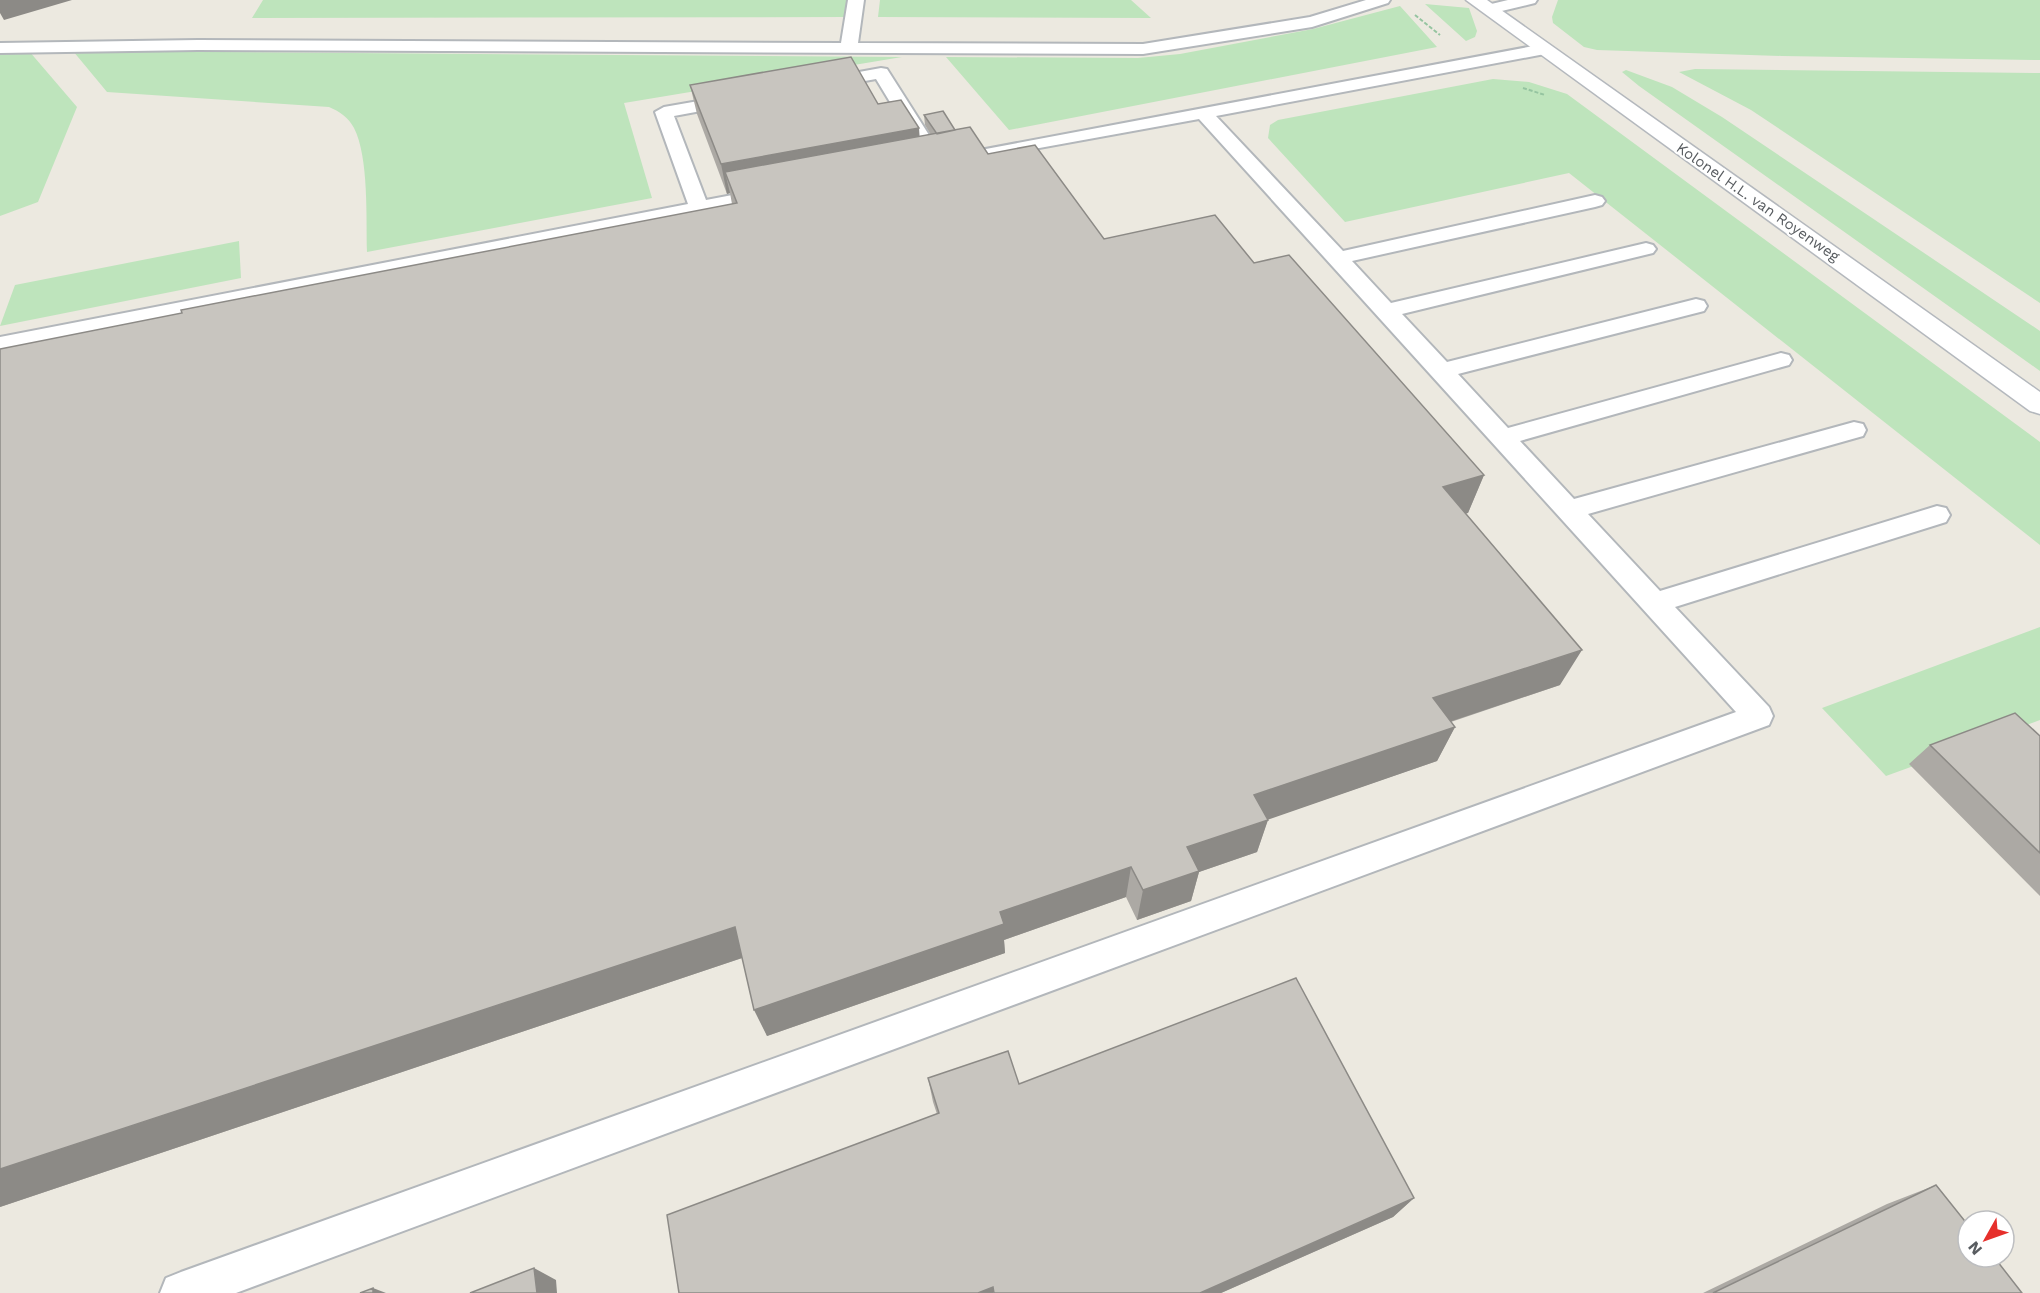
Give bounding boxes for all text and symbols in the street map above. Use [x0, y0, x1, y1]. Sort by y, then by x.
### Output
street label: Kolonel H.L. van Royenweg [1673, 139, 1843, 265]
north arrow [1956, 1209, 2016, 1269]
text: N [1964, 1238, 1986, 1259]

